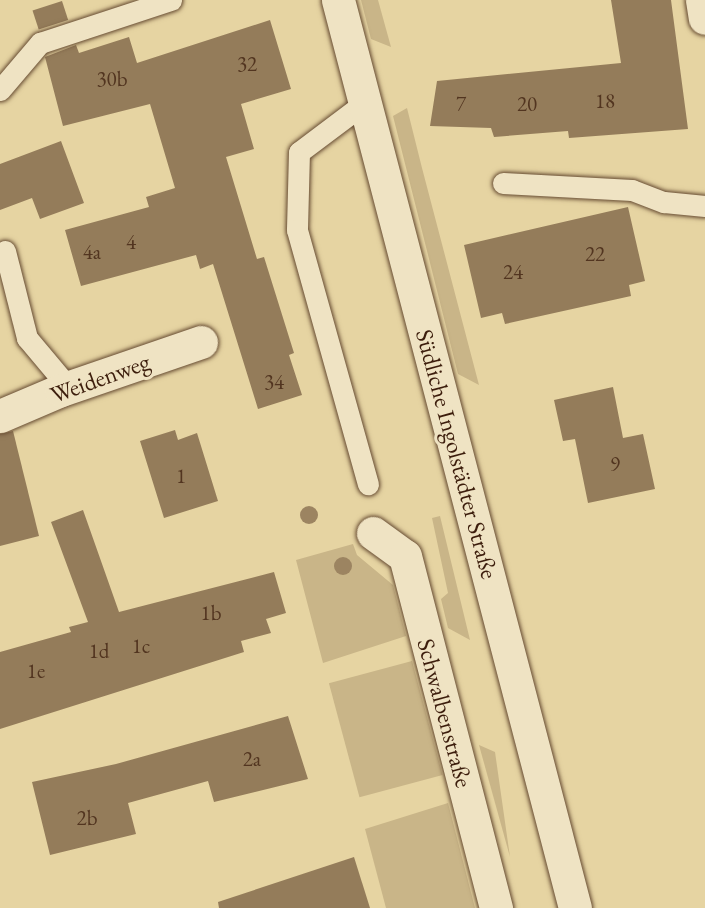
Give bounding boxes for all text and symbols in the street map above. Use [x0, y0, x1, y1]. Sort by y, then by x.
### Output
house number: 32 [237, 51, 257, 77]
house number: 30b [97, 66, 127, 92]
house number: 18 [595, 88, 615, 114]
house number: 7 [456, 91, 466, 117]
house number: 20 [517, 91, 537, 117]
house number: 4 [126, 229, 136, 255]
house number: 4a [83, 239, 101, 265]
house number: 22 [585, 241, 605, 267]
house number: 24 [503, 259, 523, 285]
street label: Südliche Ingolstädter Straße [410, 326, 504, 582]
street label: Weidenweg [46, 347, 154, 409]
house number: 34 [264, 369, 284, 395]
house number: 9 [610, 451, 620, 477]
house number: 1 [176, 463, 186, 489]
house number: 1b [201, 600, 221, 626]
house number: 1c [132, 633, 150, 659]
street label: Schwalbenstraße [411, 635, 479, 791]
house number: 1d [89, 638, 109, 664]
house number: 1e [27, 658, 45, 684]
house number: 2a [243, 746, 261, 772]
house number: 2b [77, 805, 97, 831]

